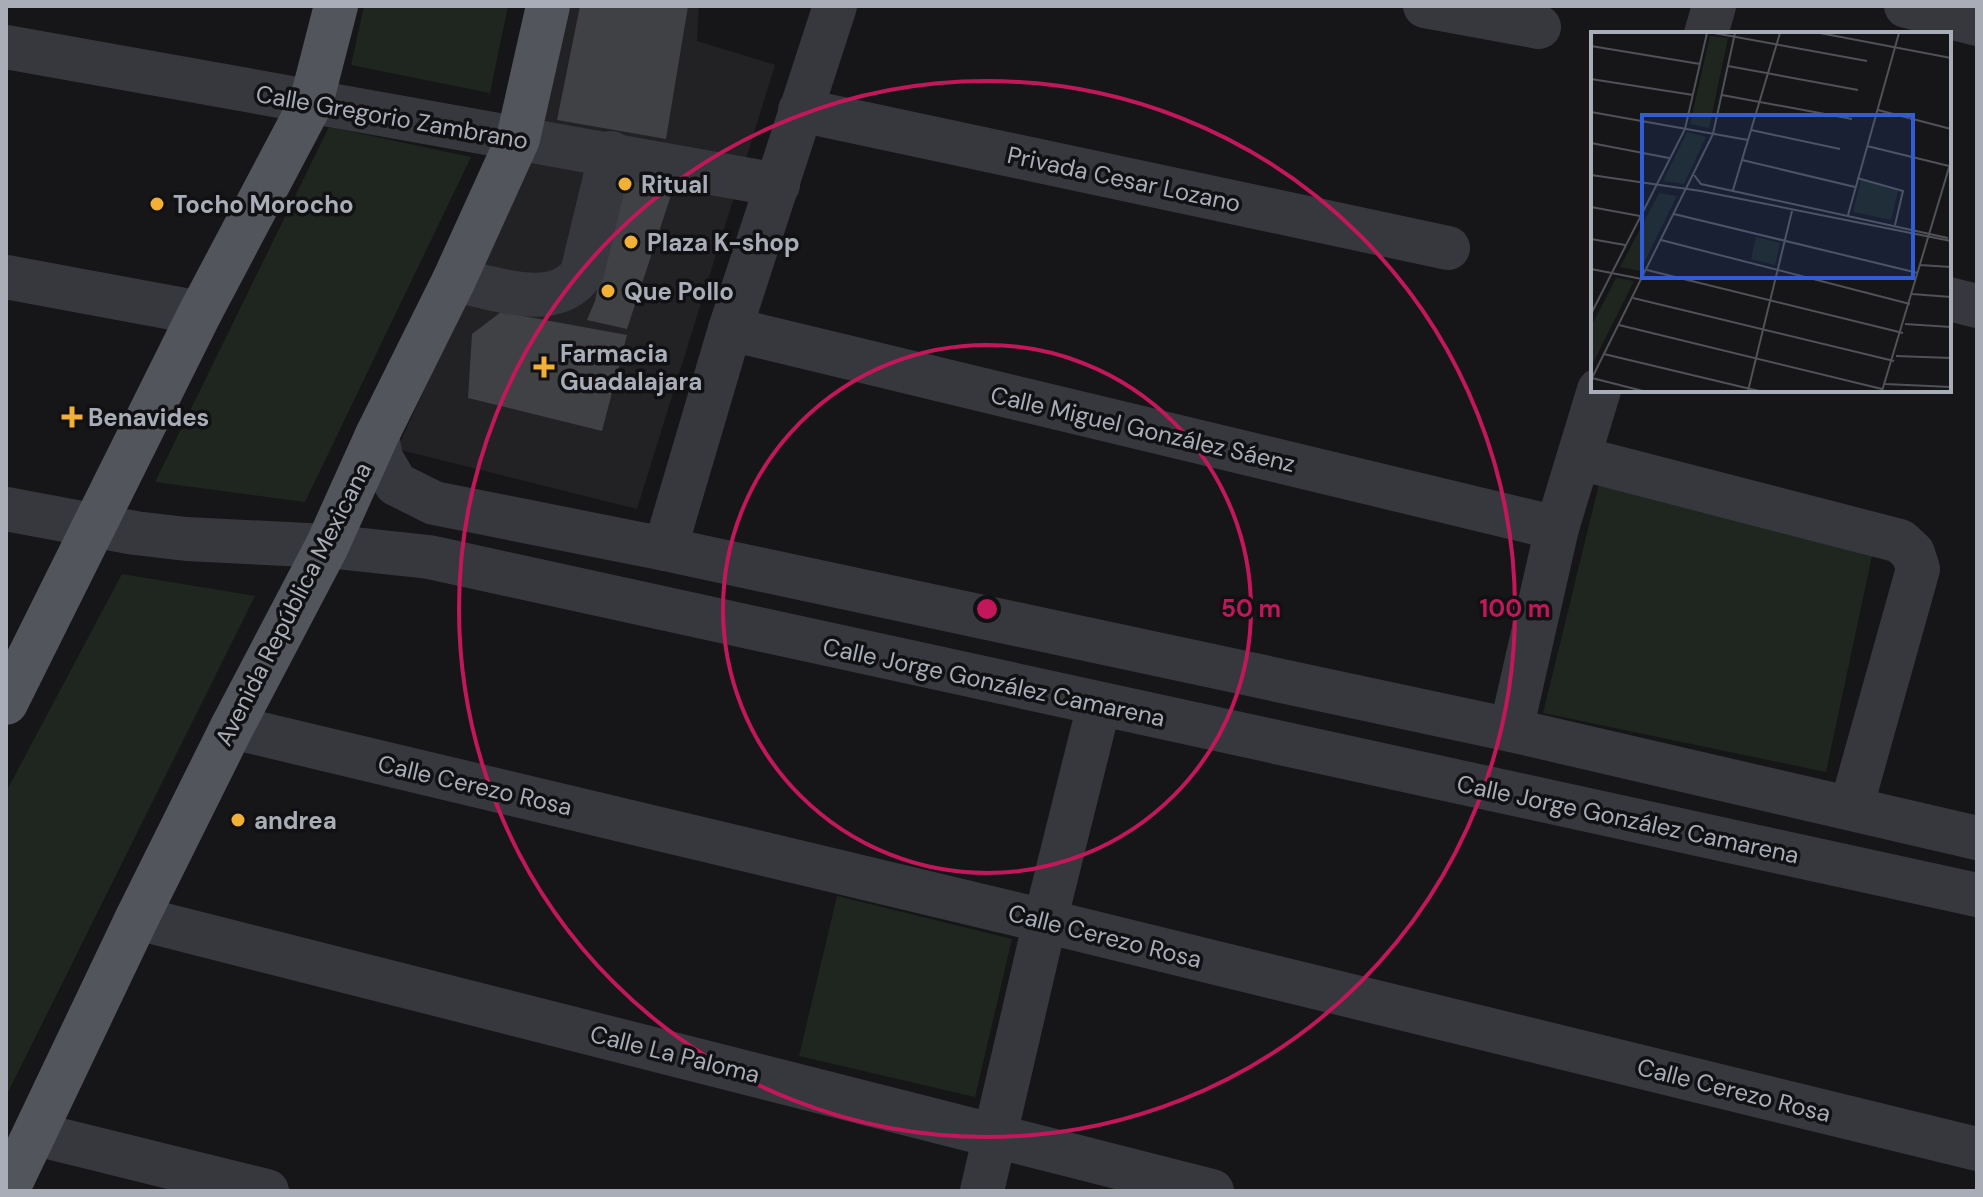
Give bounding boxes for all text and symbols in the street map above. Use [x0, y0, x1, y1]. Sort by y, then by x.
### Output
inset map [1591, 32, 1951, 392]
street label: Calle Gregorio Zambrano [253, 78, 531, 156]
street label: Privada Cesar Lozano [1004, 139, 1244, 219]
place label: Ritual [641, 169, 708, 200]
marker: Ritual [616, 175, 634, 193]
place label: Tocho Morocho [173, 189, 354, 220]
marker: Tocho Morocho [148, 195, 166, 213]
place label: Plaza K-shop [647, 227, 800, 258]
marker: Plaza K-shop [622, 233, 640, 251]
place label: Que Pollo [624, 276, 734, 307]
marker: Que Pollo [599, 282, 617, 300]
place label: Farmacia Guadalajara [560, 338, 702, 397]
marker: Farmacia Guadalajara [535, 358, 553, 376]
street label: Calle Miguel González Sáenz [988, 379, 1298, 479]
place label: Benavides [88, 402, 209, 433]
marker: Benavides [63, 408, 81, 426]
street label: Avenida República Mexicana [208, 457, 378, 751]
text: 50 m [1221, 593, 1281, 624]
text: 100 m [1480, 593, 1550, 624]
centre of rings [973, 595, 1001, 623]
street label: Calle Jorge González Camarena [820, 631, 1168, 733]
street label: Calle Cerezo Rosa [375, 748, 575, 822]
street label: Calle Jorge González Camarena [1454, 768, 1802, 870]
place label: andrea [254, 805, 337, 836]
marker: andrea [229, 811, 247, 829]
street label: Calle Cerezo Rosa [1005, 897, 1205, 975]
street label: Calle La Paloma [587, 1018, 763, 1090]
street label: Calle Cerezo Rosa [1634, 1051, 1834, 1129]

